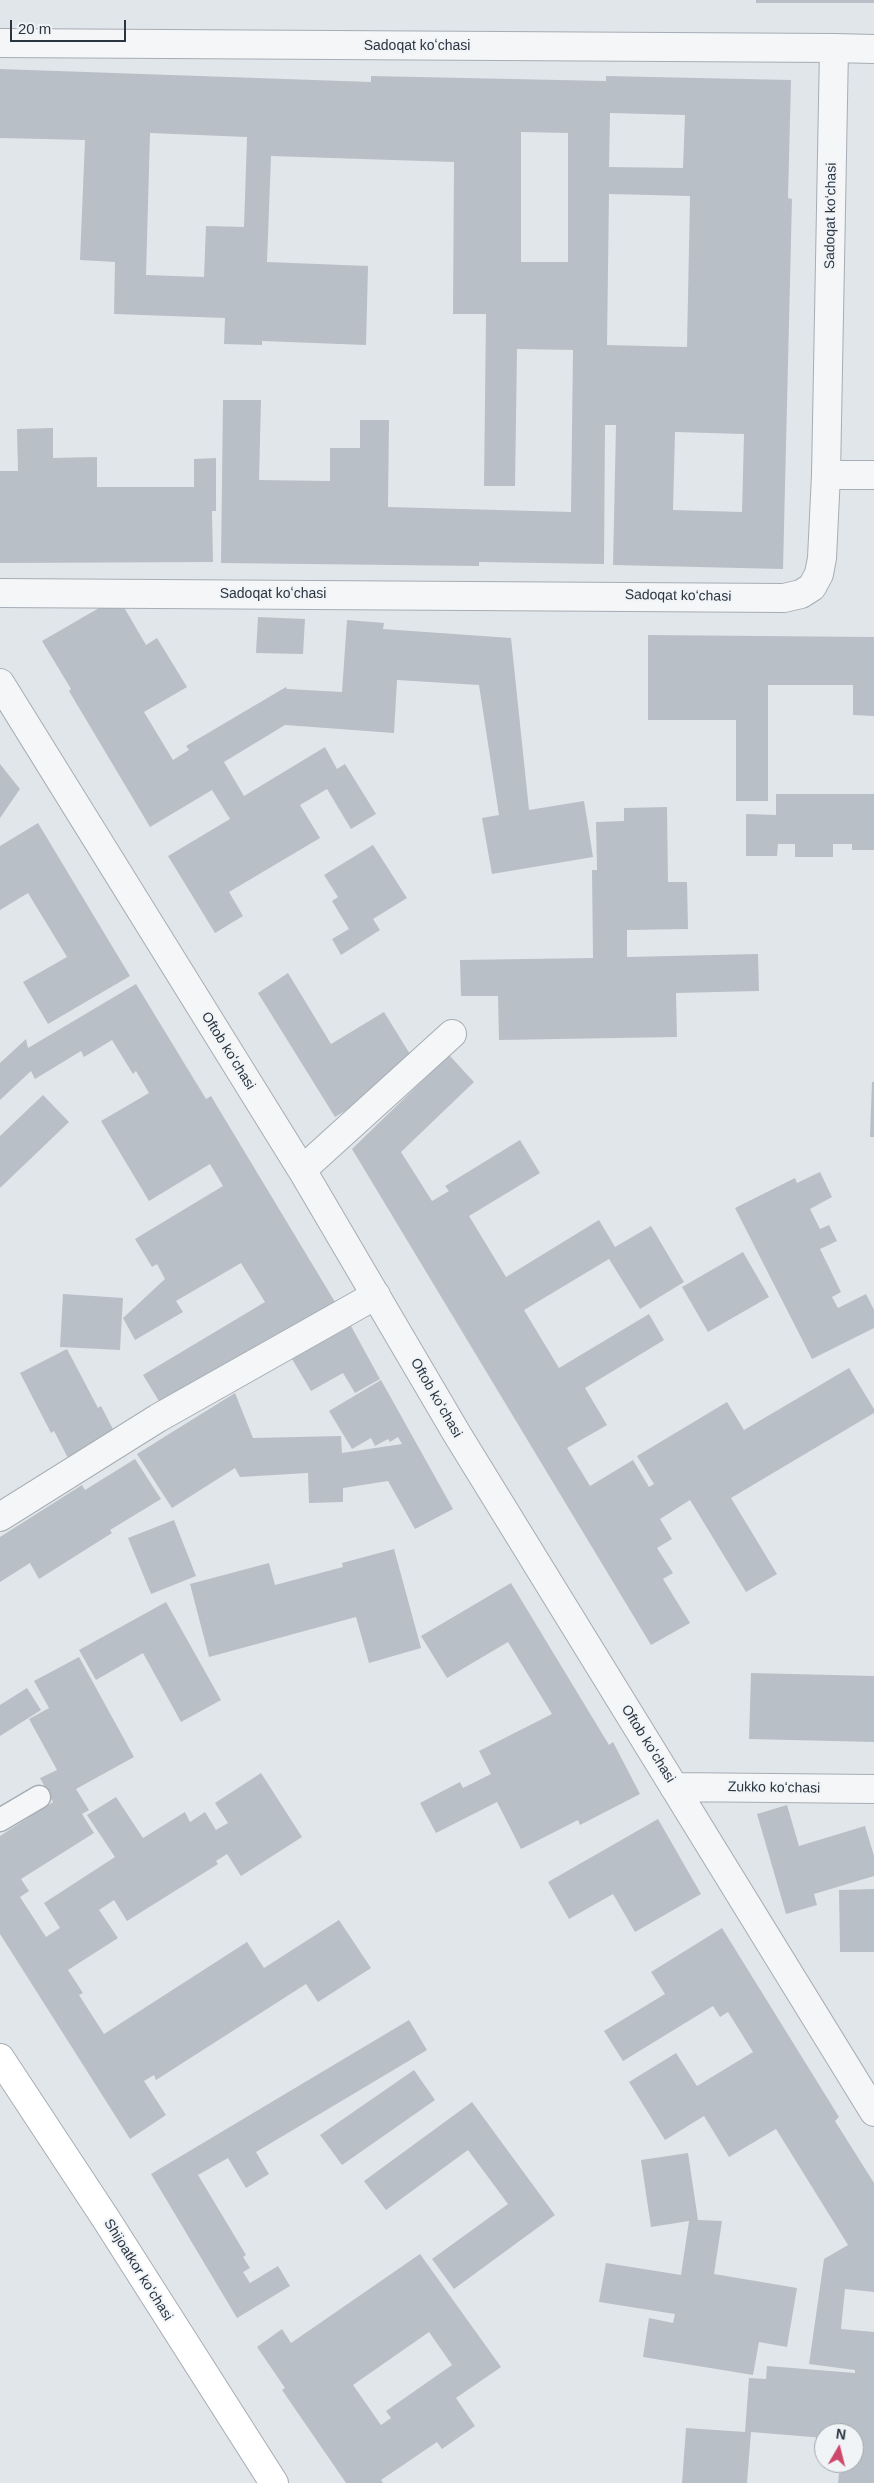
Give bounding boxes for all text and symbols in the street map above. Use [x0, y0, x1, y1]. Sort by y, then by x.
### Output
scale bar [12, 10, 129, 42]
text: 20 m [18, 20, 51, 37]
street label: Sadoqat koʻchasi [364, 38, 470, 54]
street label: Sadoqat koʻchasi [822, 163, 840, 269]
street label: Sadoqat koʻchasi [220, 586, 326, 602]
street label: Sadoqat koʻchasi [625, 587, 731, 605]
street label: Oftob koʻchasi [197, 1009, 259, 1093]
street label: Oftob koʻchasi [407, 1355, 465, 1441]
street label: Oftob koʻchasi [617, 1702, 679, 1786]
street label: Zukko koʻchasi [728, 1779, 820, 1797]
street label: Shijoatkor koʻchasi [100, 2216, 176, 2324]
north arrow [814, 2423, 864, 2473]
text: N [835, 2426, 847, 2443]

